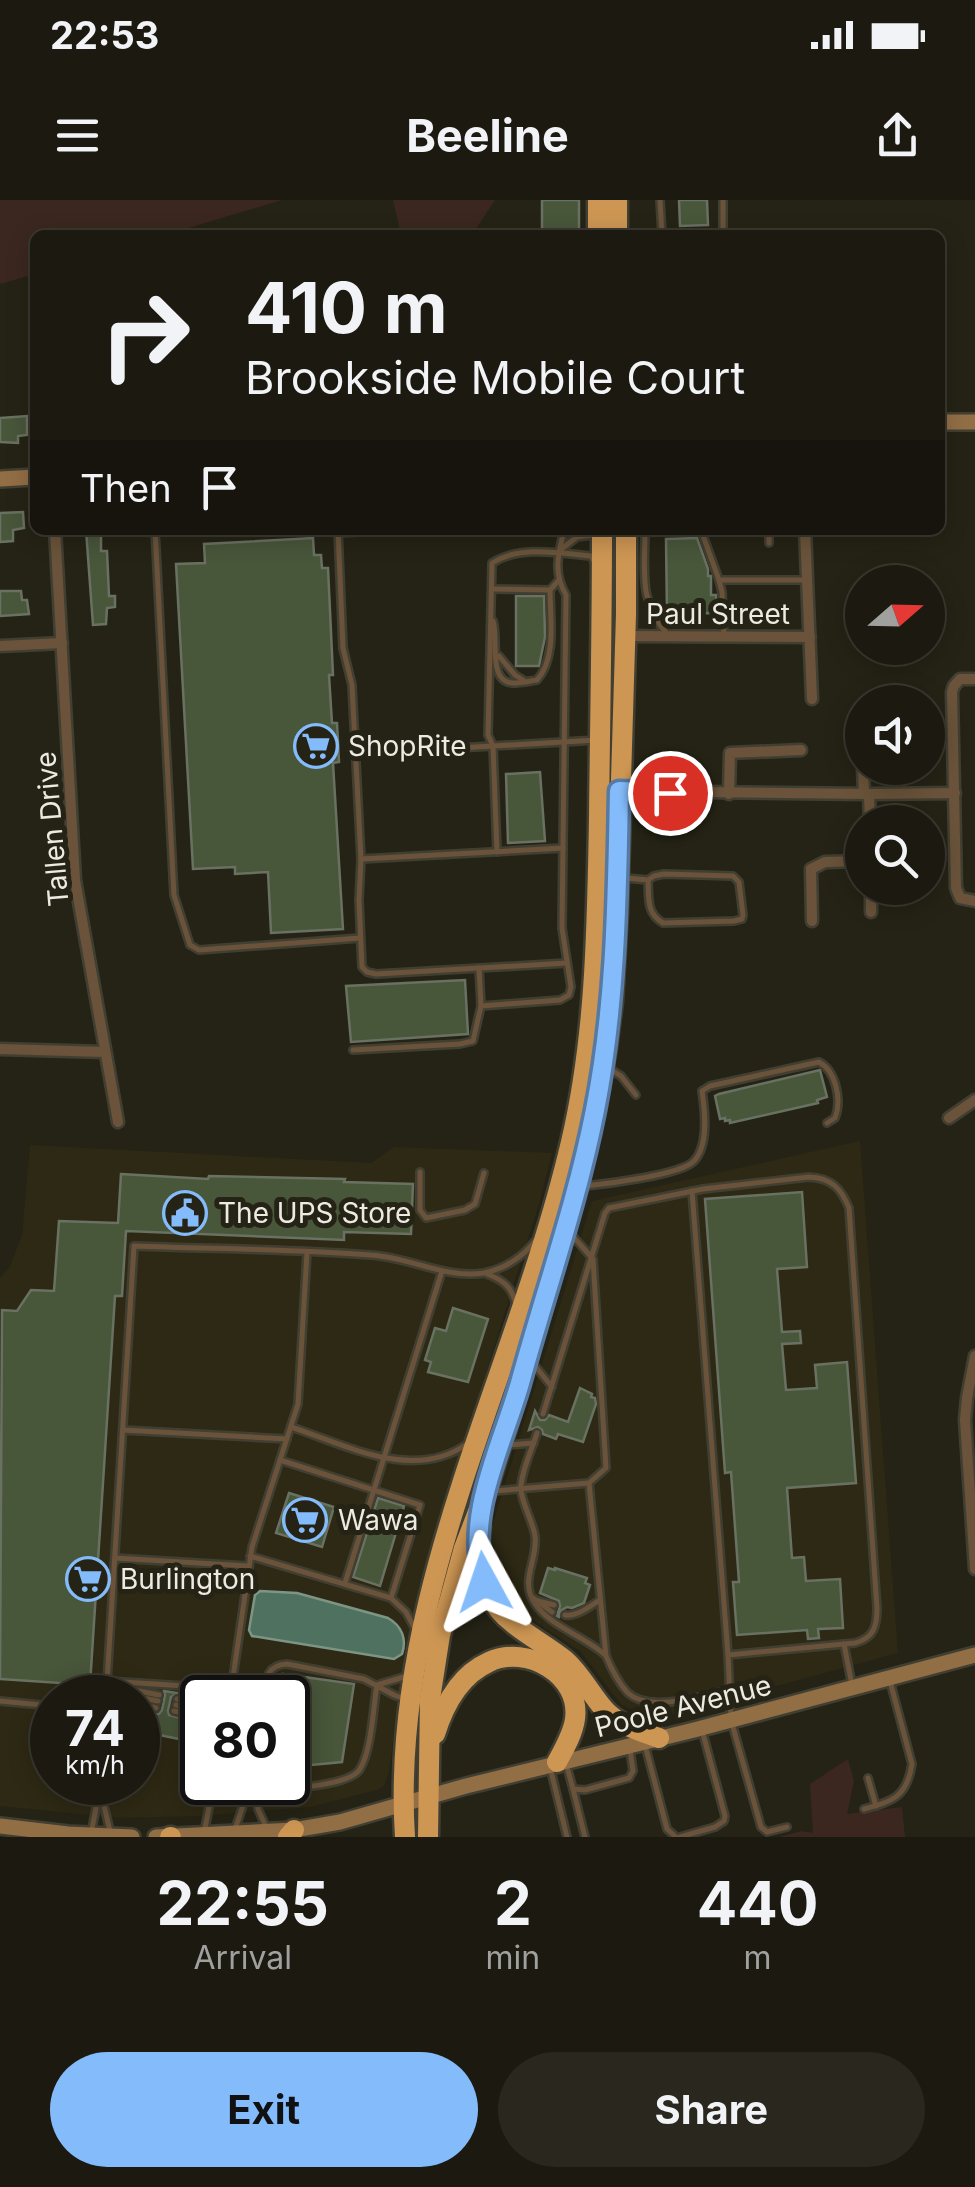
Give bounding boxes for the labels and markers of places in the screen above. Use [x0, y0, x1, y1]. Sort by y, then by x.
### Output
supermarket icon: ShopRite [293, 723, 339, 769]
place label: ShopRite [348, 729, 466, 763]
pin [628, 751, 713, 836]
public building icon: The UPS Store [162, 1190, 208, 1236]
place label: The UPS Store [218, 1196, 411, 1230]
supermarket icon: Wawa [282, 1497, 328, 1543]
place label: Wawa [338, 1503, 419, 1537]
supermarket icon: Burlington [65, 1556, 111, 1602]
place label: Burlington [120, 1562, 255, 1596]

